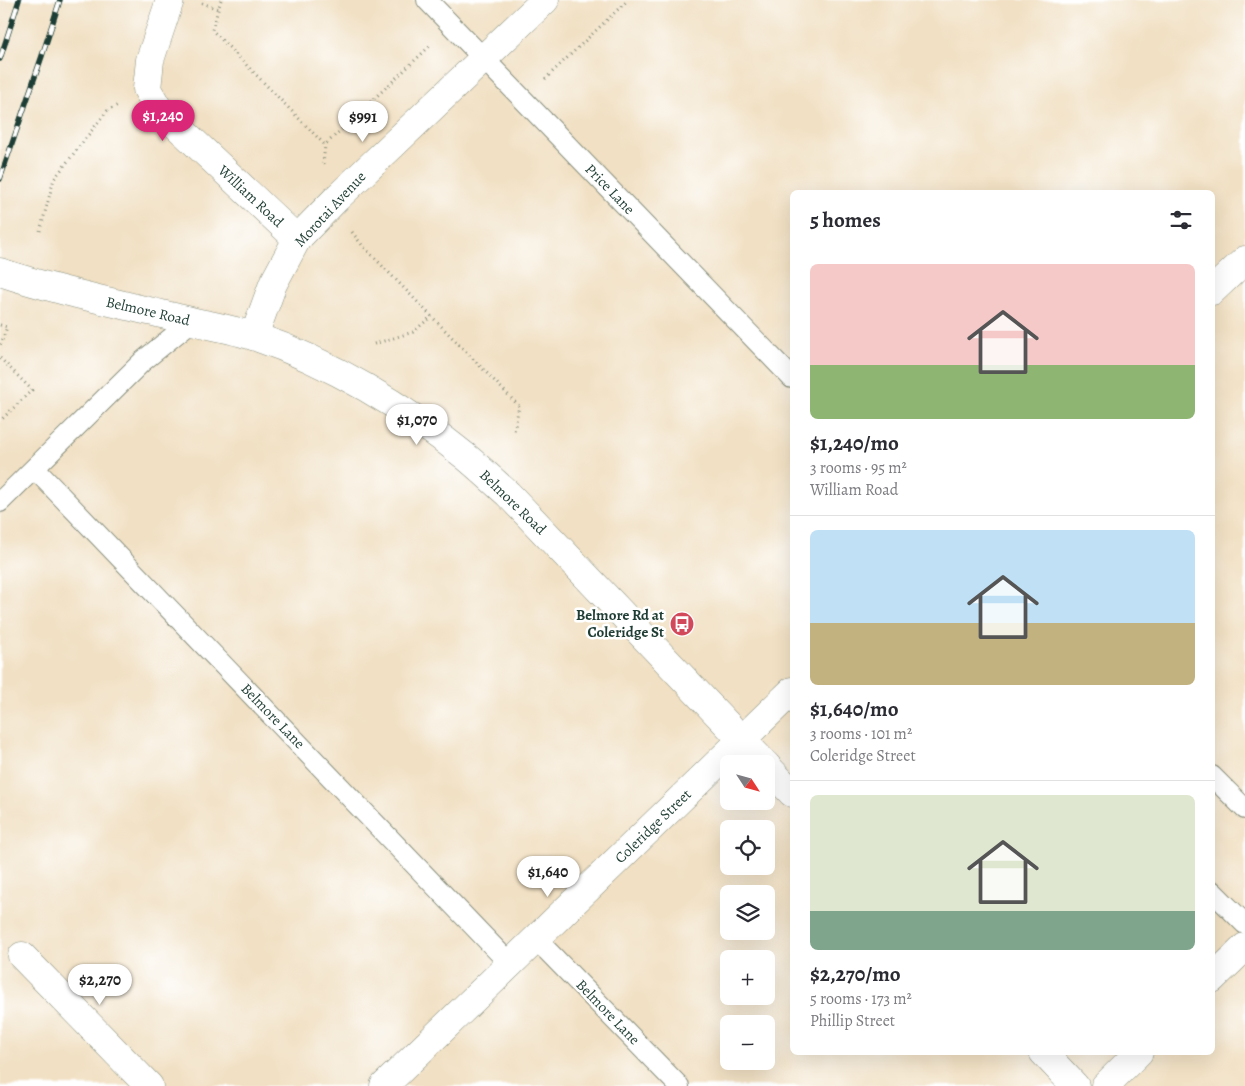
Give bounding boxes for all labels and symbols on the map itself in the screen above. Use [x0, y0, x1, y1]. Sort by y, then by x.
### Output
pin: $1,240 [122, 100, 204, 142]
pin: $991 [333, 100, 393, 143]
street label: Price Lane [581, 159, 639, 219]
street label: William Road [213, 160, 289, 232]
street label: Morotai Avenue [290, 167, 370, 251]
street label: Belmore Road [104, 292, 193, 331]
pin: $1,070 [376, 404, 458, 446]
street label: Belmore Road [475, 465, 551, 540]
place label: Belmore Rd at Coleridge St [576, 605, 664, 642]
bus stop icon: Belmore Rd at Coleridge St [669, 611, 695, 637]
street label: Belmore Lane [237, 679, 310, 753]
north arrow [720, 755, 775, 810]
street label: Coleridge Street [610, 784, 696, 868]
pin: $1,640 [507, 856, 589, 898]
pin: $2,270 [59, 964, 141, 1006]
street label: Belmore Lane [572, 975, 645, 1049]

